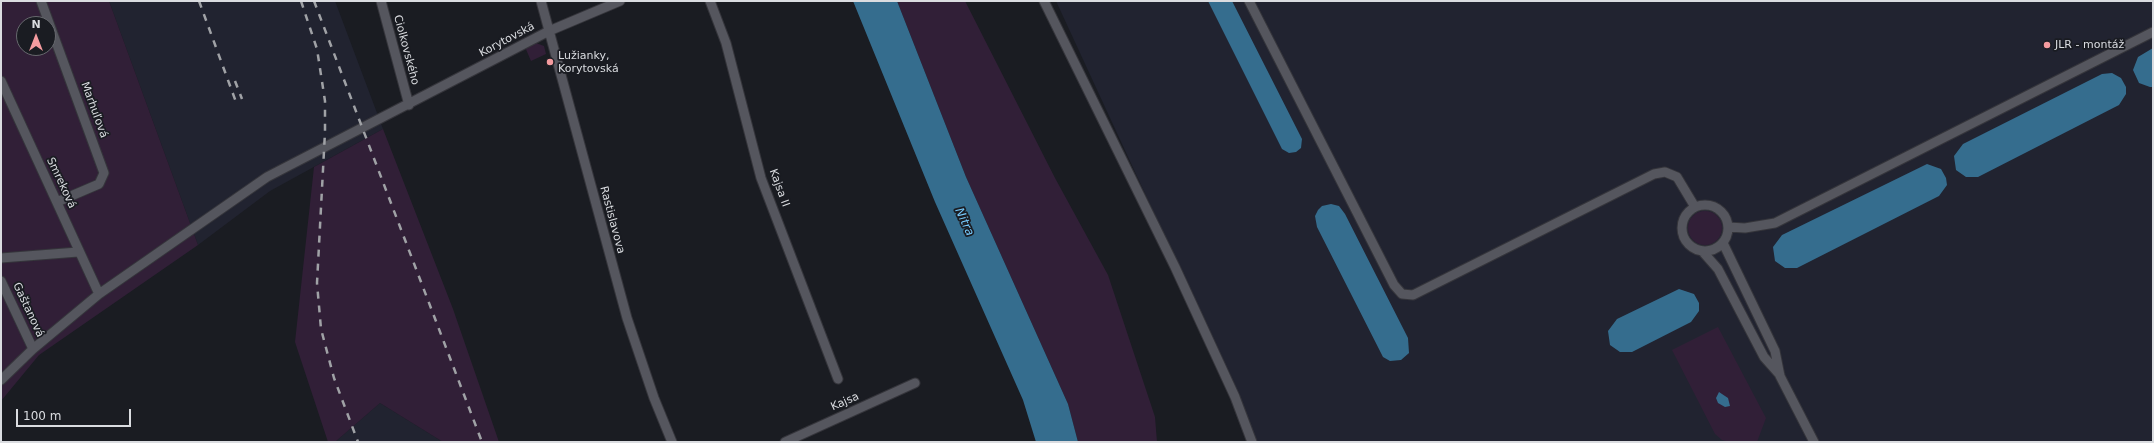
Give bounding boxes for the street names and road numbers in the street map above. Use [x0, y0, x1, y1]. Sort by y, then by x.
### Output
street label: Ciolkovského [390, 14, 422, 86]
street label: Korytovská [477, 20, 537, 60]
street label: Marhuľová [78, 80, 110, 140]
street label: Smreková [43, 155, 79, 211]
street label: Kajsa II [766, 167, 792, 209]
street label: Rastislavova [597, 185, 627, 255]
street label: Gaštanová [10, 280, 46, 340]
street label: Kajsa [829, 390, 861, 414]

